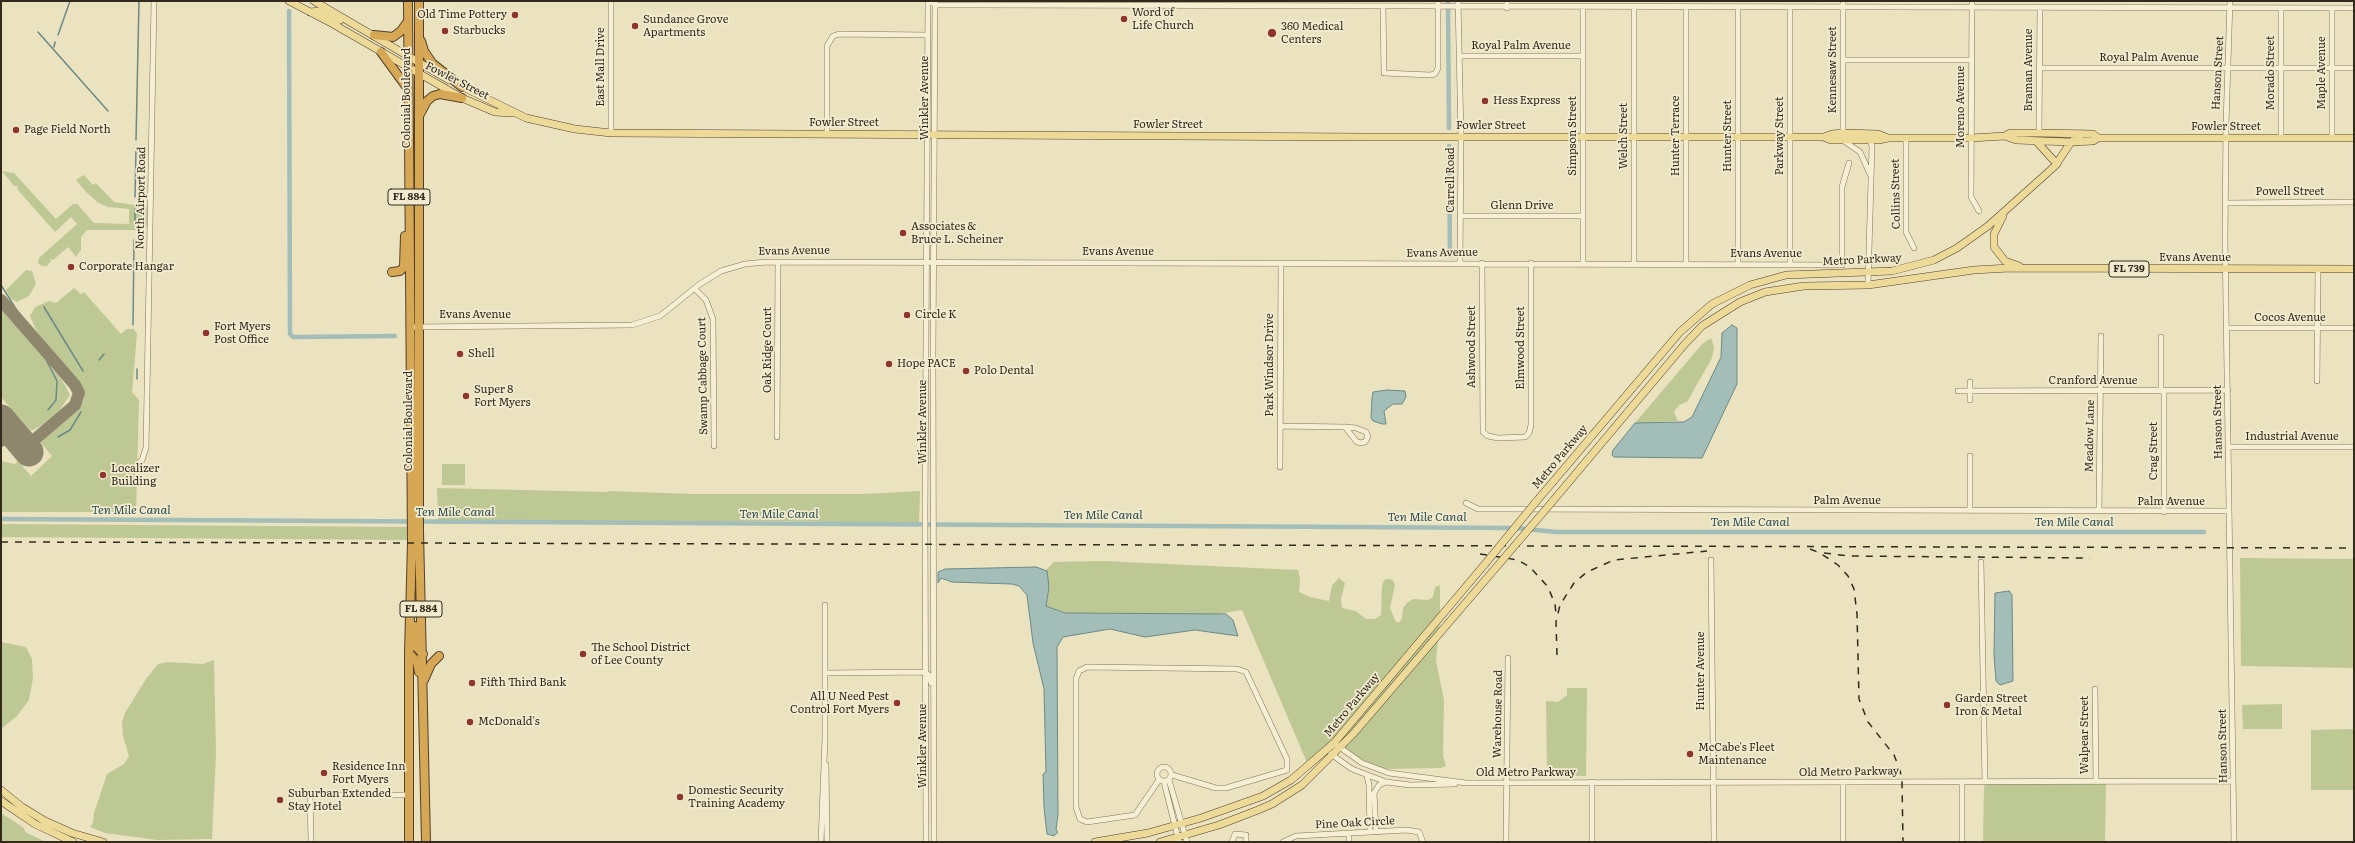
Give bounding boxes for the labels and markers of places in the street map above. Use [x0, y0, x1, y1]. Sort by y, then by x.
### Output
place label: Word of Life Church [1132, 6, 1194, 32]
place label: Old Time Pottery [417, 8, 507, 22]
marker: Old Time Pottery [510, 10, 520, 20]
place label: Sundance Grove Apartments [643, 13, 728, 39]
marker: Word of Life Church [1119, 14, 1129, 24]
place label: 360 Medical Centers [1281, 20, 1343, 46]
marker: Sundance Grove Apartments [630, 21, 640, 31]
place label: Starbucks [453, 24, 505, 38]
marker: Starbucks [440, 26, 450, 36]
marker: 360 Medical Centers [1266, 27, 1278, 39]
place label: Hess Express [1493, 94, 1560, 108]
marker: Hess Express [1480, 96, 1490, 106]
place label: Page Field North [24, 123, 111, 137]
marker: Page Field North [11, 125, 21, 135]
place label: Associates & Bruce L. Scheiner [911, 220, 1003, 246]
marker: Associates & Bruce L. Scheiner [898, 228, 908, 238]
place label: Corporate Hangar [79, 260, 174, 274]
marker: Corporate Hangar [66, 262, 76, 272]
place label: Circle K [915, 308, 957, 322]
marker: Circle K [902, 310, 912, 320]
place label: Fort Myers Post Office [214, 320, 270, 346]
marker: Fort Myers Post Office [201, 328, 211, 338]
place label: Shell [468, 347, 495, 361]
marker: Shell [455, 349, 465, 359]
place label: Hope PACE [897, 357, 956, 371]
marker: Hope PACE [884, 359, 894, 369]
place label: Polo Dental [974, 364, 1034, 378]
marker: Polo Dental [961, 366, 971, 376]
place label: Super 8 Fort Myers [474, 383, 530, 409]
marker: Super 8 Fort Myers [461, 391, 471, 401]
place label: Localizer Building [111, 462, 159, 488]
marker: Localizer Building [98, 470, 108, 480]
place label: The School District of Lee County [591, 641, 690, 667]
marker: The School District of Lee County [578, 649, 588, 659]
place label: Fifth Third Bank [480, 676, 566, 690]
marker: Fifth Third Bank [467, 678, 477, 688]
place label: All U Need Pest Control Fort Myers [790, 690, 889, 716]
place label: Garden Street Iron & Metal [1955, 692, 2027, 718]
marker: All U Need Pest Control Fort Myers [892, 698, 902, 708]
marker: Garden Street Iron & Metal [1942, 700, 1952, 710]
place label: McDonald's [478, 715, 540, 729]
marker: McDonald's [465, 717, 475, 727]
place label: McCabe's Fleet Maintenance [1698, 741, 1775, 767]
marker: McCabe's Fleet Maintenance [1685, 749, 1695, 759]
place label: Residence Inn Fort Myers [332, 760, 406, 786]
marker: Residence Inn Fort Myers [319, 768, 329, 778]
place label: Domestic Security Training Academy [688, 784, 785, 810]
place label: Suburban Extended Stay Hotel [288, 787, 391, 813]
marker: Domestic Security Training Academy [675, 792, 685, 802]
marker: Suburban Extended Stay Hotel [275, 795, 285, 805]

